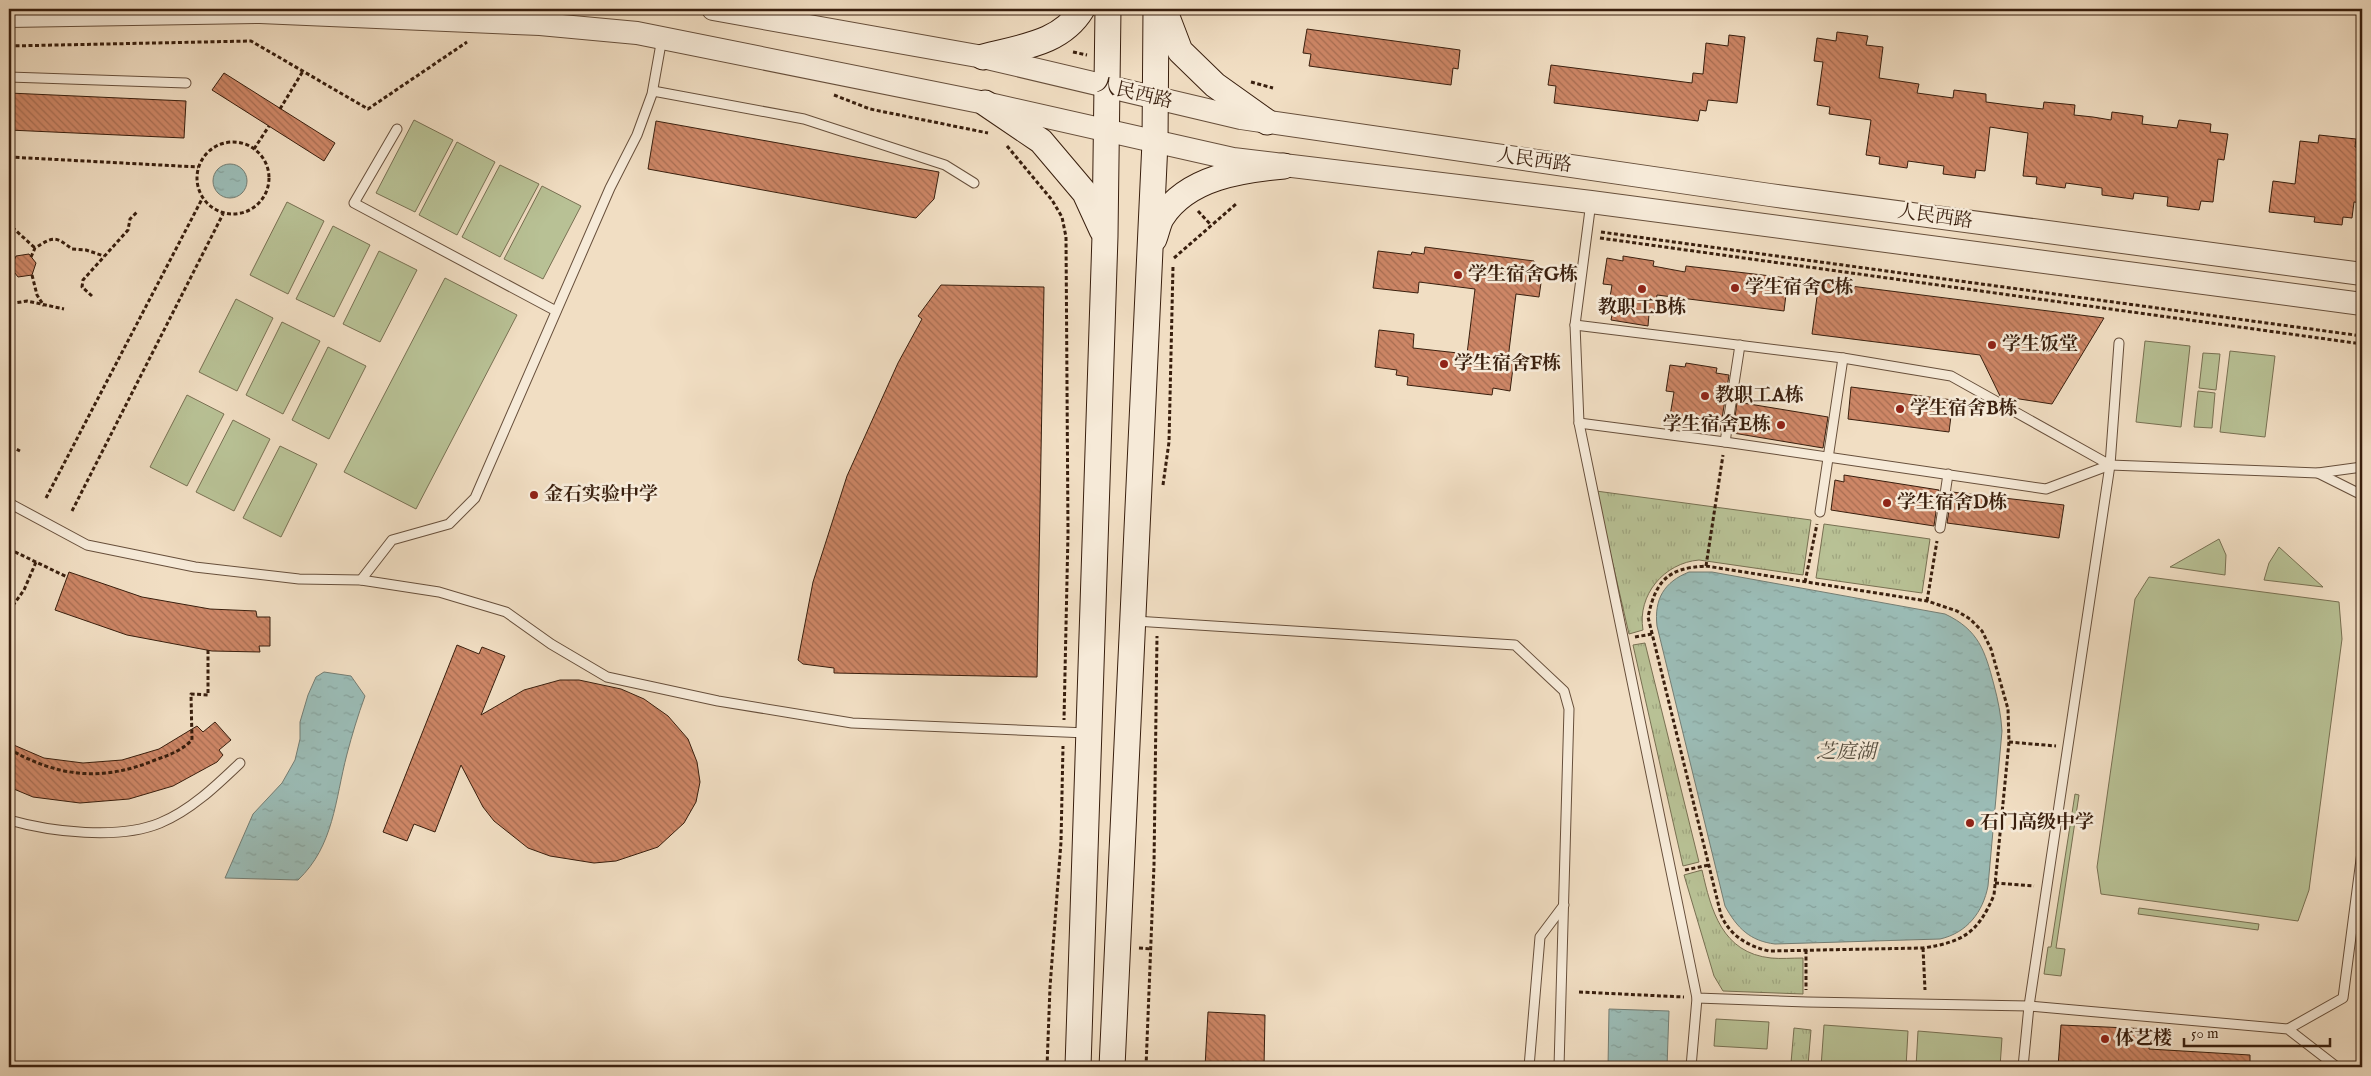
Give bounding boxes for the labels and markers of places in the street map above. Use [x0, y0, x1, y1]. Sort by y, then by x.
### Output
place label: 学生宿舍G栋 [1468, 263, 1578, 287]
marker: 学生宿舍G栋 [1452, 269, 1464, 281]
place label: 学生宿舍C栋 [1745, 276, 1854, 300]
marker: 学生宿舍C栋 [1729, 282, 1741, 294]
marker: 教职工B栋 [1636, 283, 1648, 295]
place label: 教职工B栋 [1598, 296, 1686, 320]
place label: 学生饭堂 [2002, 333, 2078, 357]
marker: 学生饭堂 [1986, 339, 1998, 351]
place label: 学生宿舍F栋 [1454, 352, 1561, 376]
marker: 学生宿舍F栋 [1438, 358, 1450, 370]
place label: 教职工A栋 [1715, 384, 1804, 408]
marker: 教职工A栋 [1699, 390, 1711, 402]
place label: 学生宿舍B栋 [1910, 397, 2018, 421]
marker: 学生宿舍B栋 [1894, 403, 1906, 415]
place label: 学生宿舍E栋 [1663, 413, 1771, 437]
marker: 学生宿舍E栋 [1775, 419, 1787, 431]
place label: 金石实验中学 [544, 483, 658, 507]
marker: 金石实验中学 [528, 489, 540, 501]
place label: 学生宿舍D栋 [1897, 491, 2007, 515]
marker: 学生宿舍D栋 [1881, 497, 1893, 509]
place label: 石门高级中学 [1980, 811, 2094, 835]
marker: 石门高级中学 [1964, 817, 1976, 829]
place label: 体艺楼 [2115, 1027, 2172, 1051]
marker: 体艺楼 [2099, 1033, 2111, 1045]

